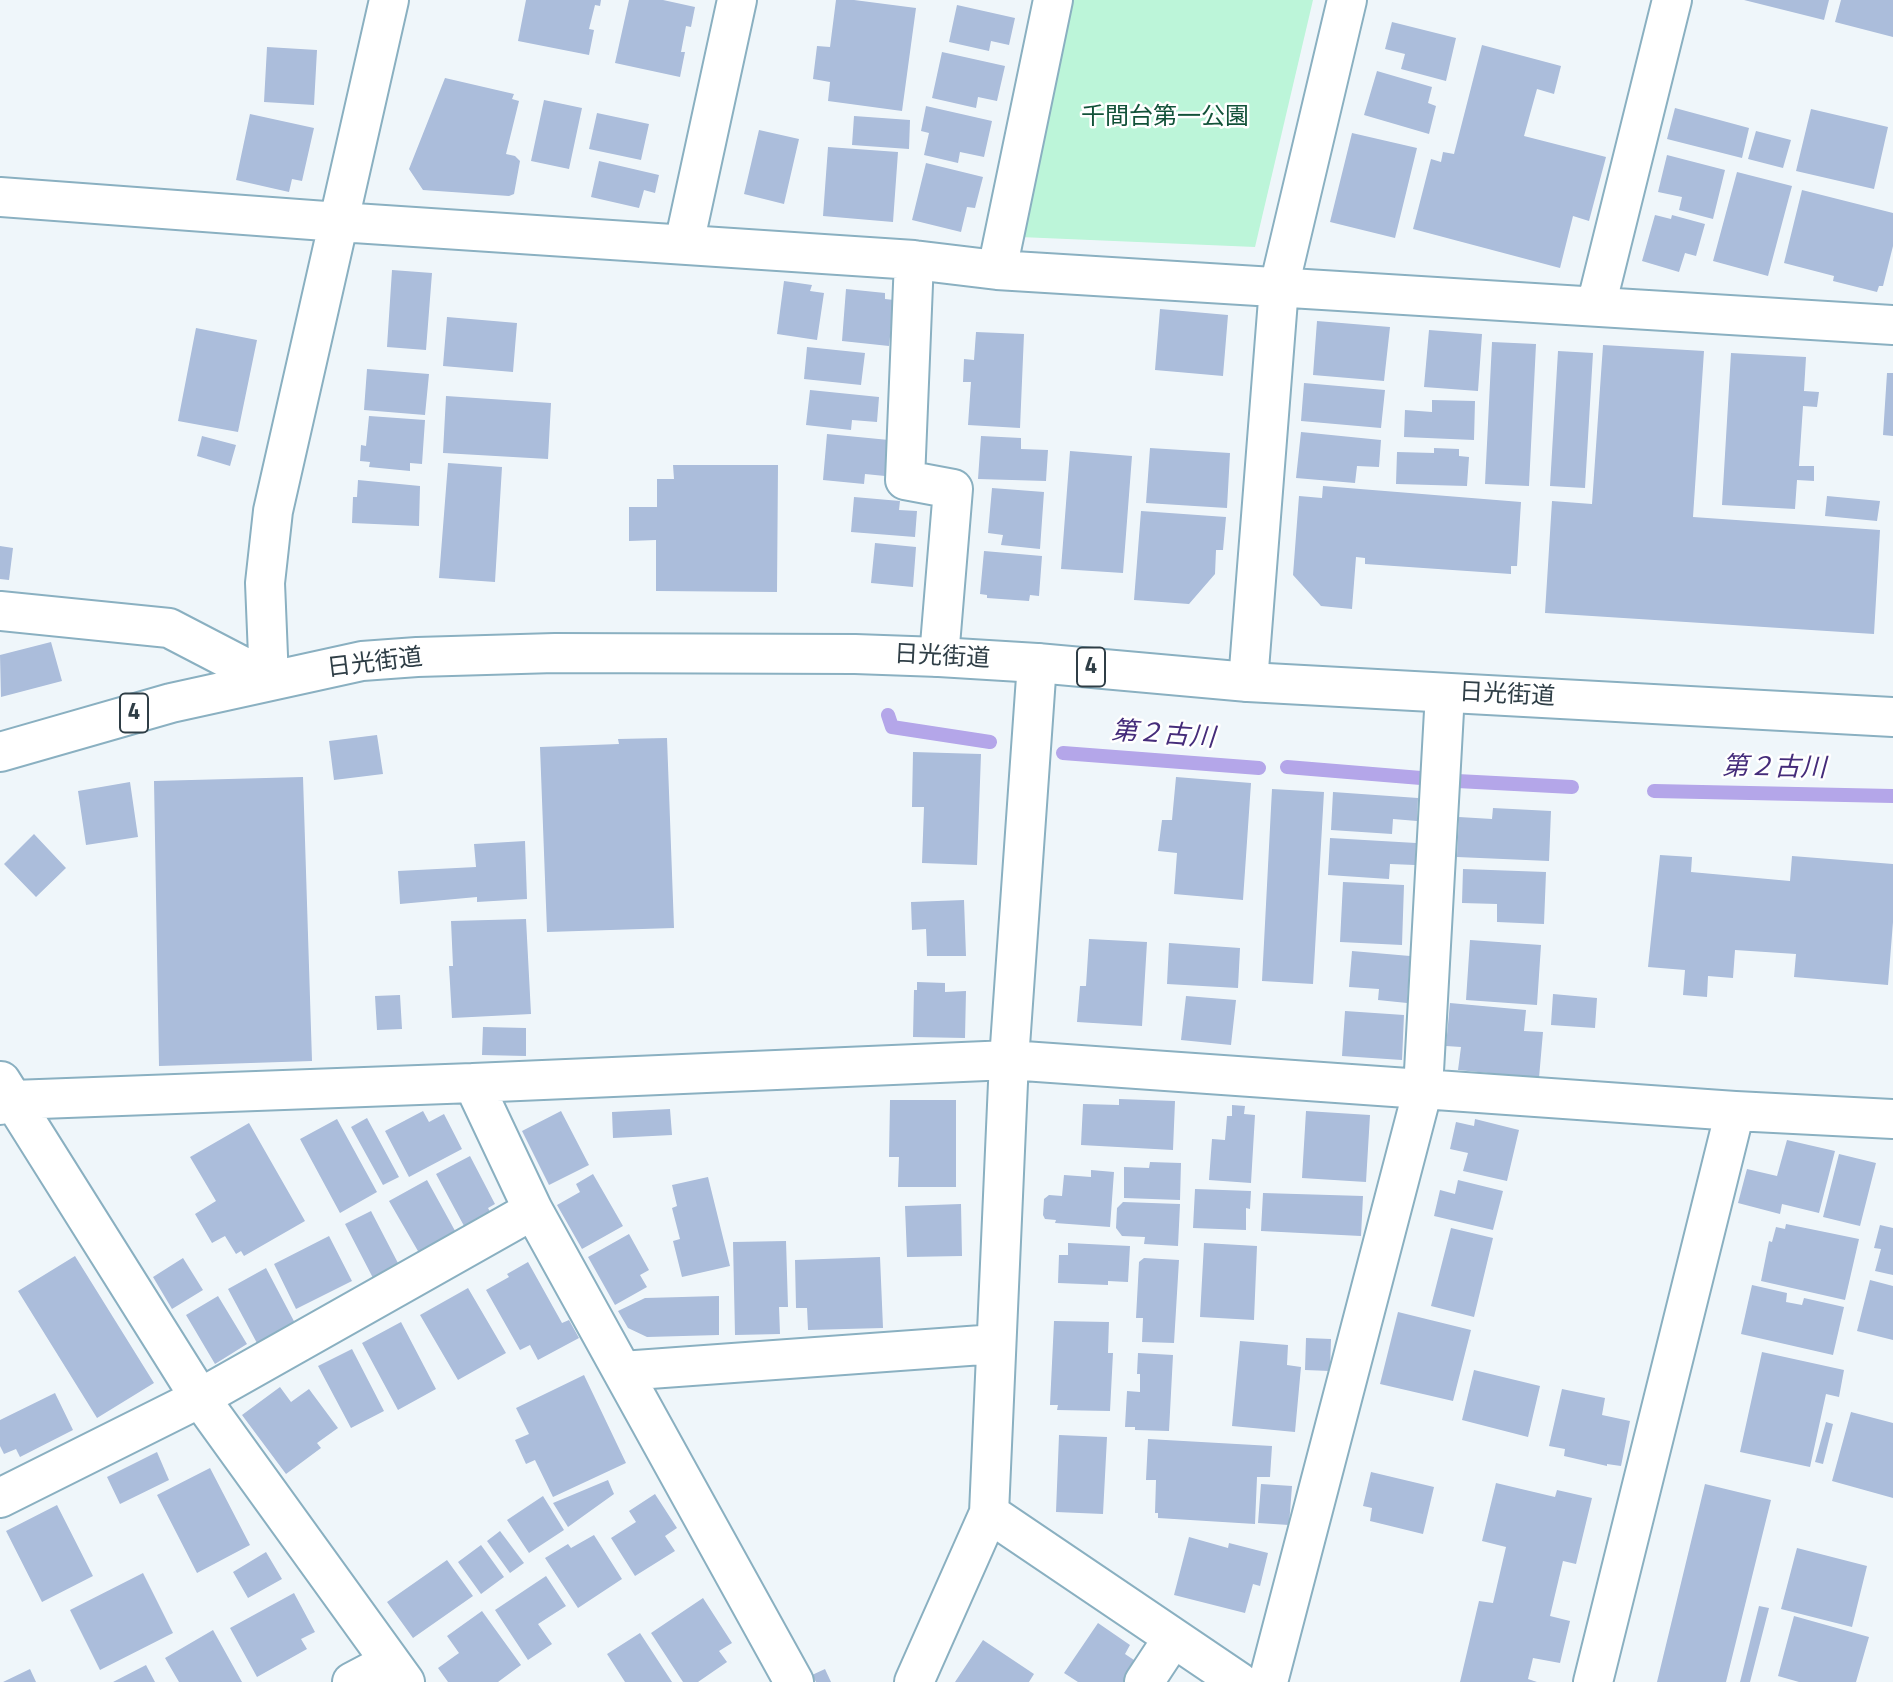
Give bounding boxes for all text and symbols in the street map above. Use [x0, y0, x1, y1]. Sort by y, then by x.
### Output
park label: 千間台第一公園 [1081, 104, 1249, 132]
street label: 日光街道 [893, 641, 991, 675]
street label: 日光街道 [326, 644, 424, 684]
road number: 4 [1077, 648, 1105, 687]
street label: 日光街道 [1458, 679, 1556, 713]
road number: 4 [120, 694, 148, 733]
water label: 第２古川 [1110, 717, 1216, 755]
water label: 第２古川 [1722, 752, 1826, 786]

